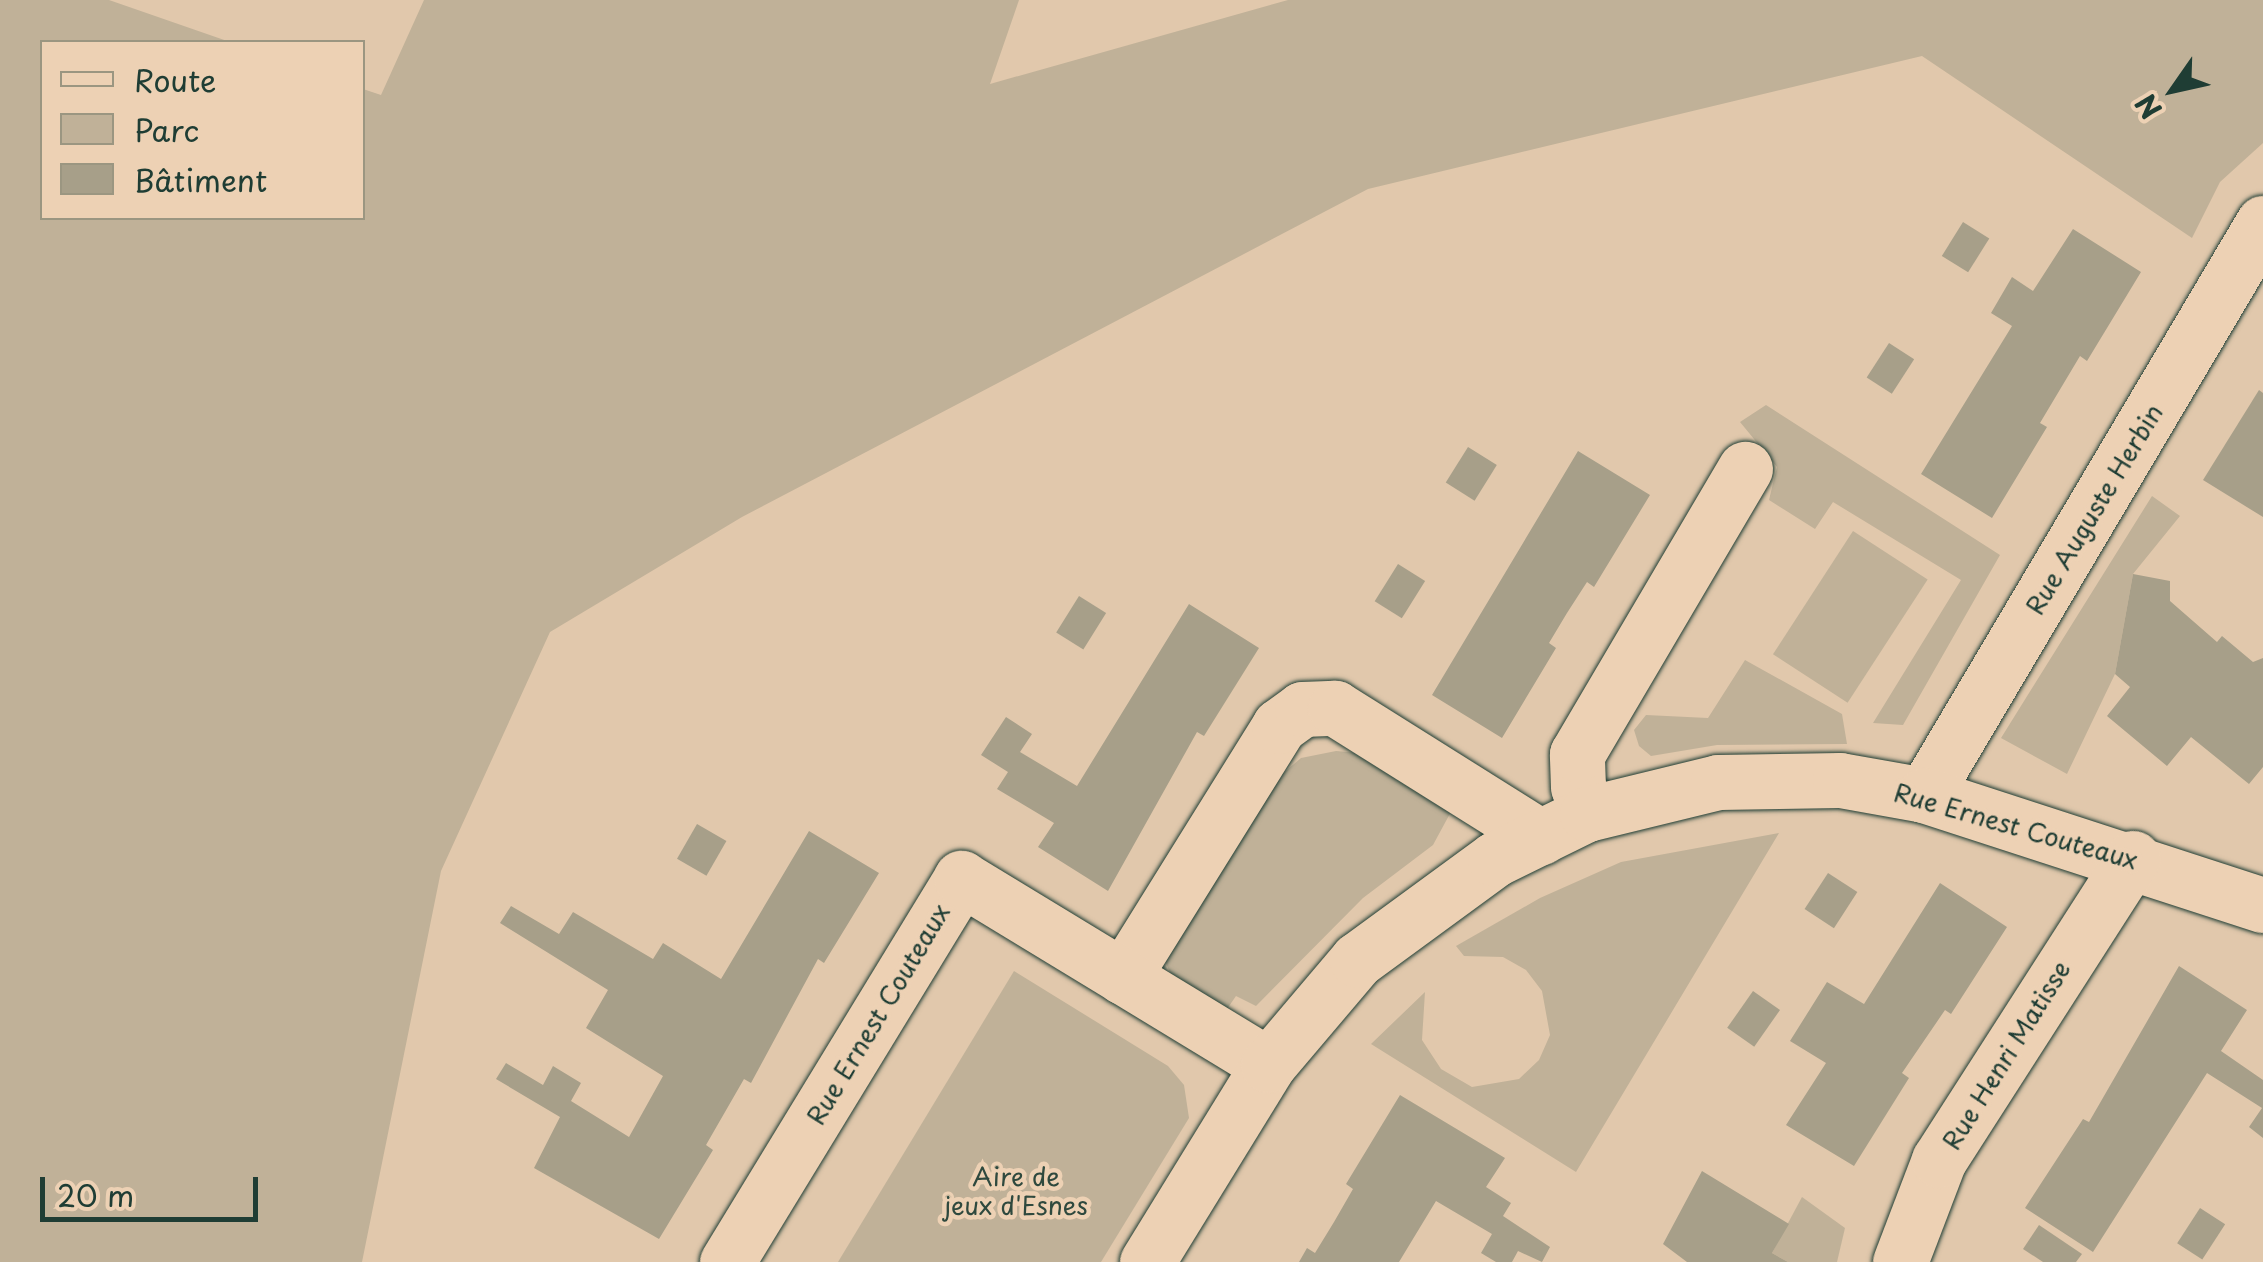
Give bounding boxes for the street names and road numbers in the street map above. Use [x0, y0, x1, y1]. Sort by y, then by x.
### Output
street label: Rue Auguste Herbin [2019, 398, 2169, 620]
street label: Rue Ernest Couteaux [1890, 777, 2142, 875]
street label: Rue Ernest Couteaux [800, 897, 956, 1131]
street label: Rue Henri Matisse [1935, 953, 2077, 1157]

